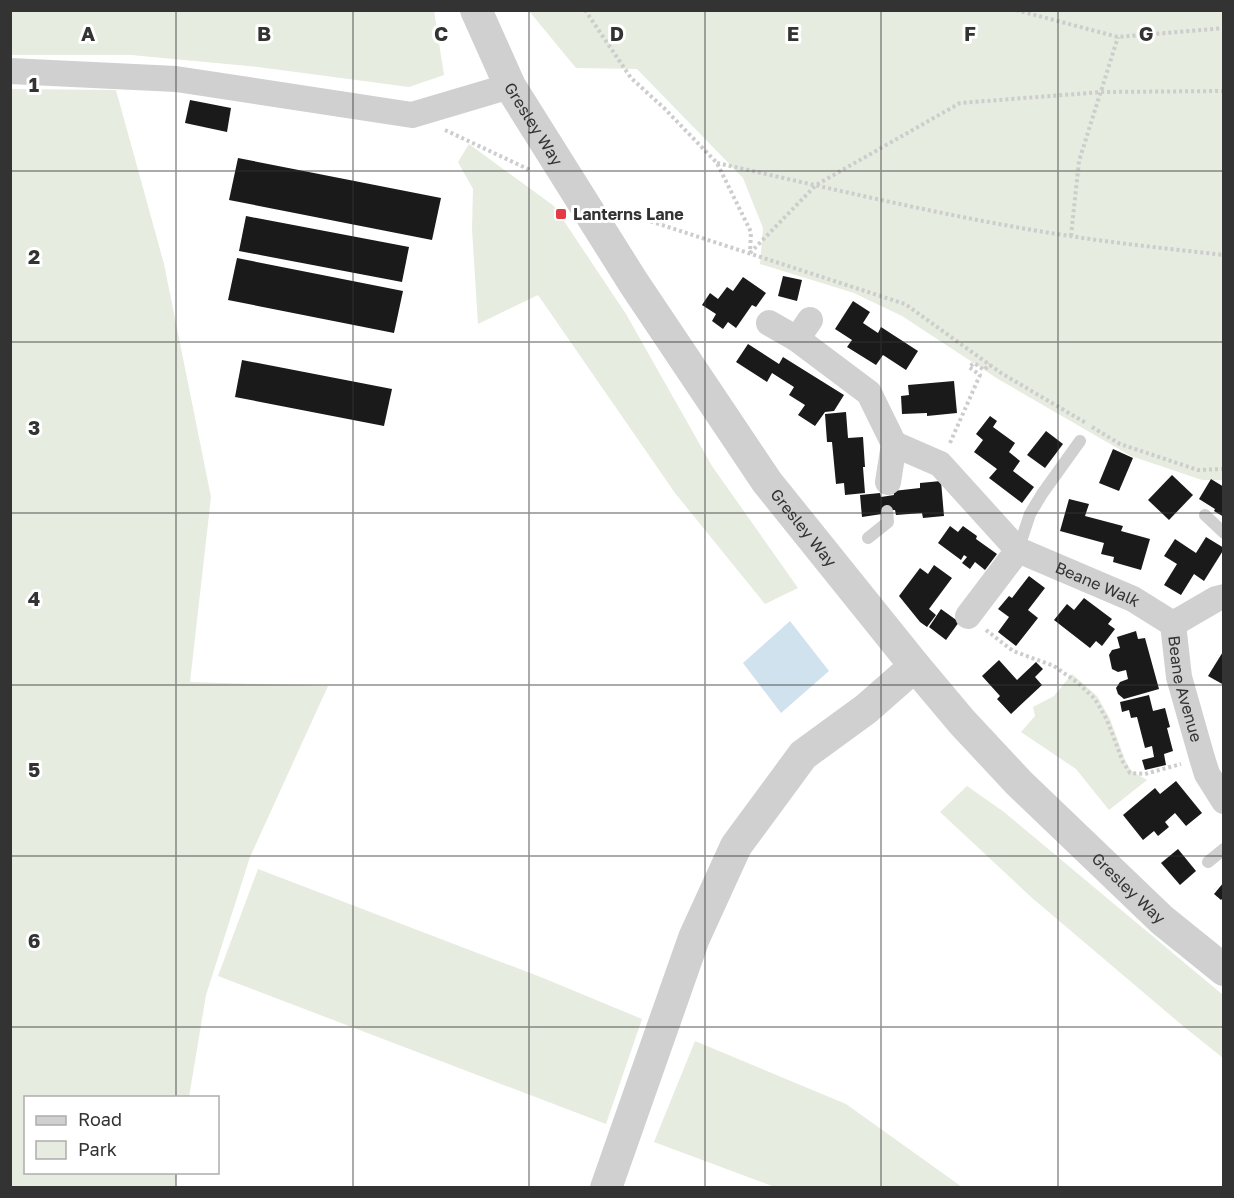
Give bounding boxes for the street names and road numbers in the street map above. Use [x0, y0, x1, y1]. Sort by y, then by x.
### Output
street label: Gresley Way [500, 79, 567, 169]
street label: Gresley Way [766, 485, 841, 571]
street label: Beane Walk [1052, 557, 1144, 611]
street label: Beane Avenue [1164, 634, 1207, 744]
street label: Gresley Way [1088, 848, 1170, 928]

